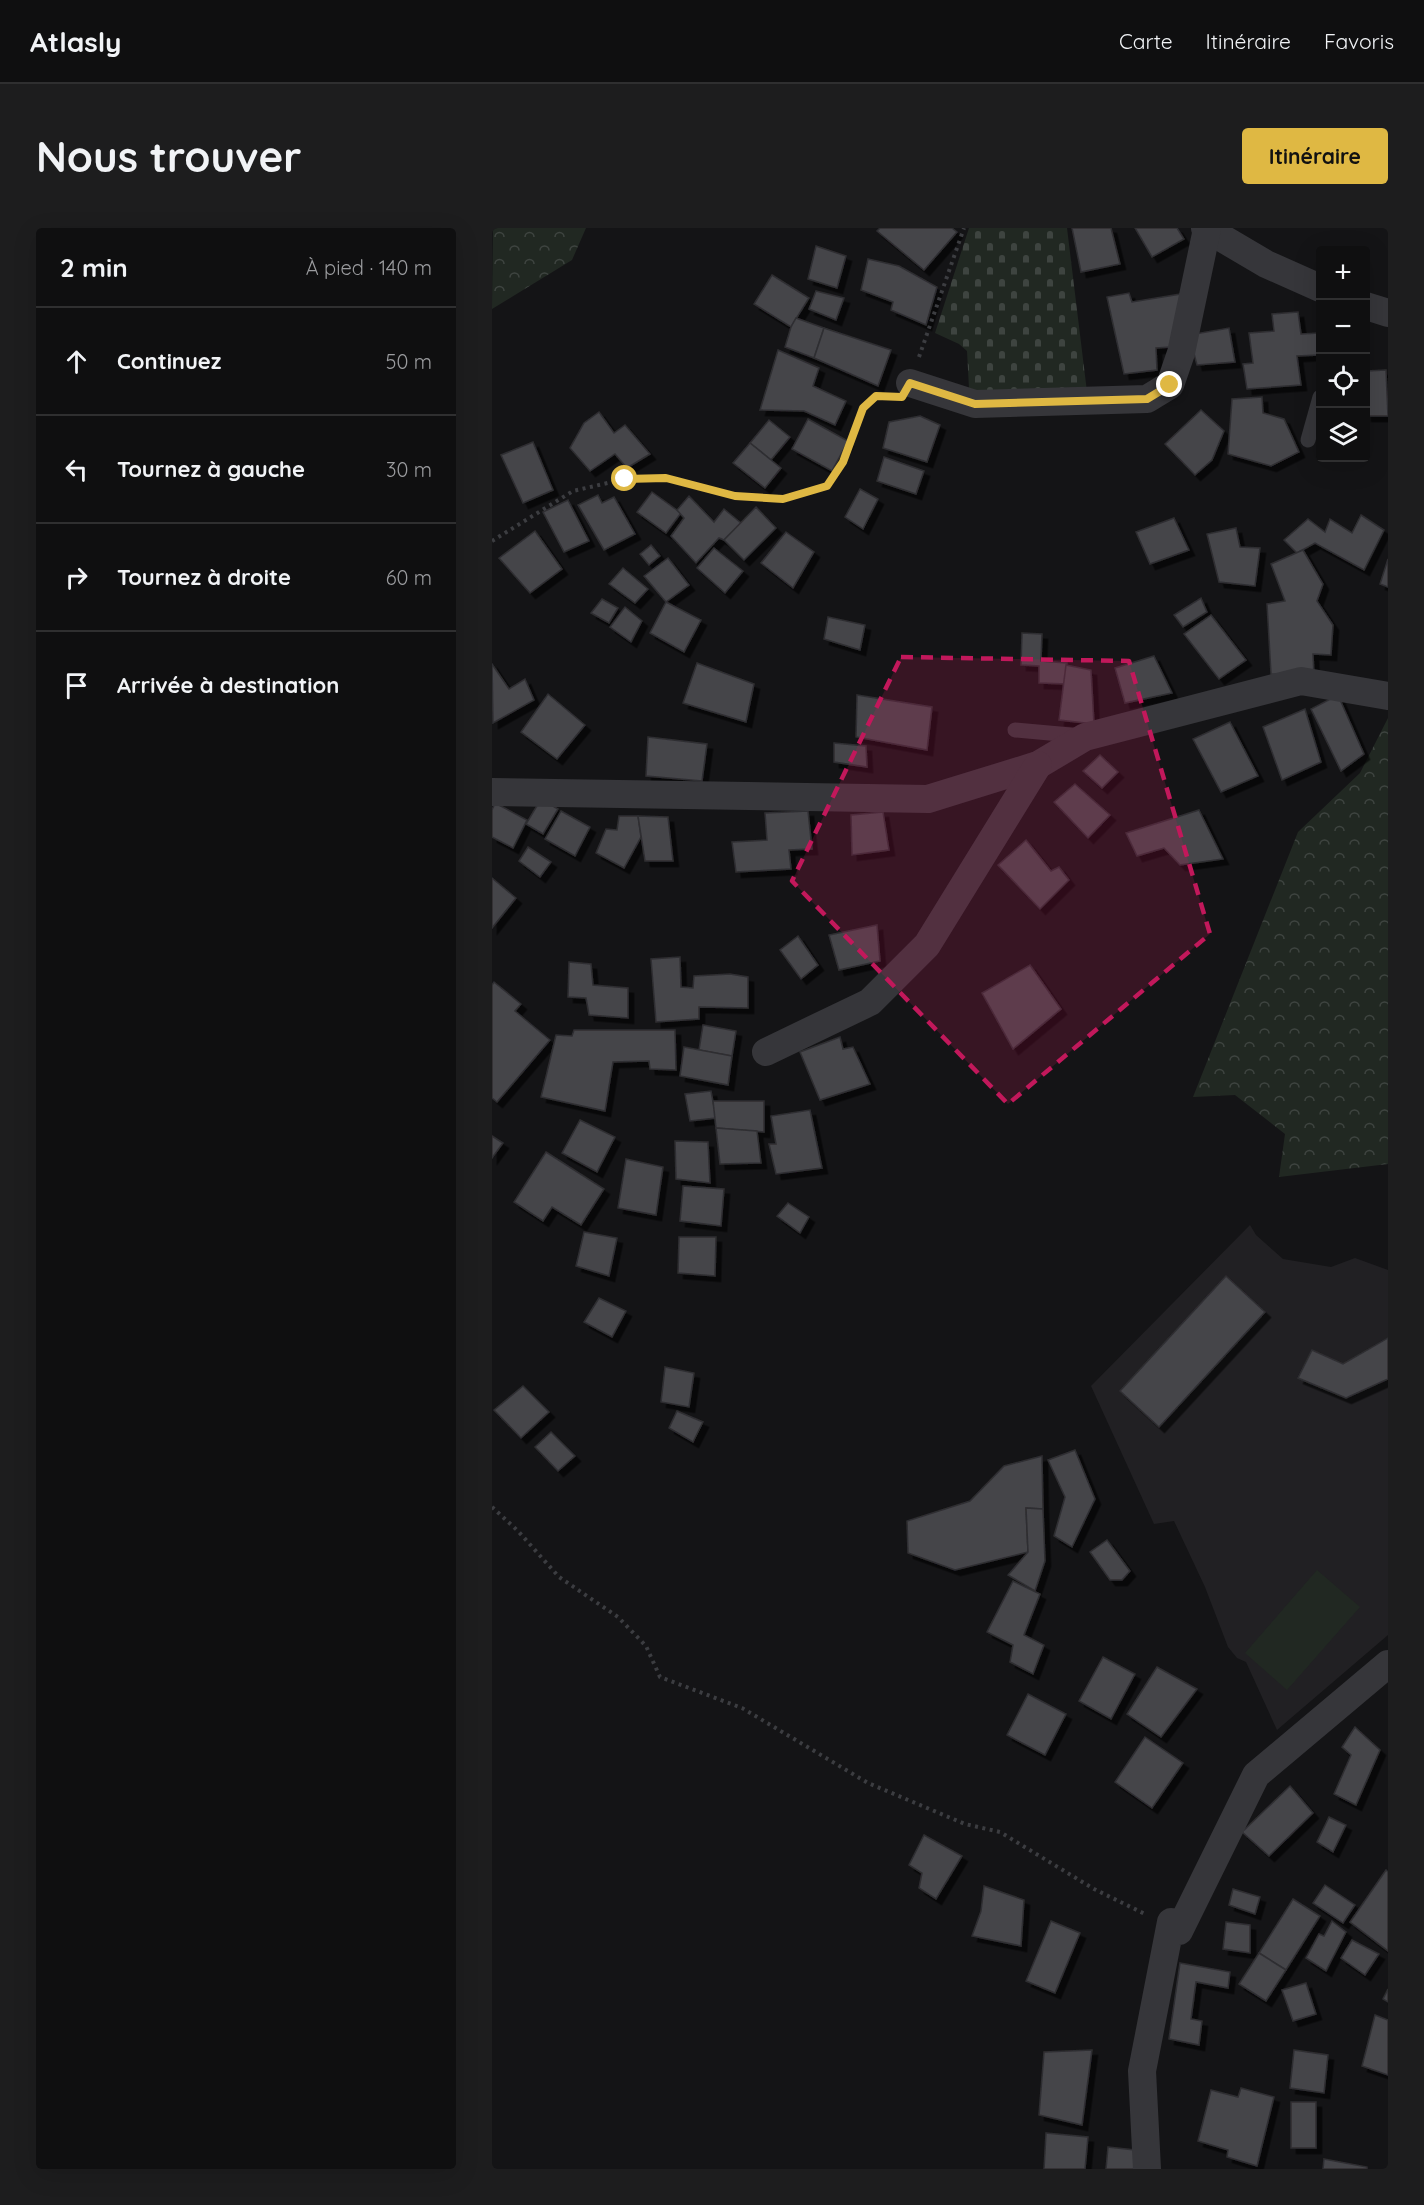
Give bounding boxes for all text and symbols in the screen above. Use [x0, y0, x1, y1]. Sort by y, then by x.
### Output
text: Atlasly [30, 24, 121, 59]
text: Carte [1119, 28, 1173, 54]
text: Itinéraire [1206, 28, 1291, 54]
text: Favoris [1324, 28, 1394, 54]
button: Itinéraire [1242, 128, 1388, 184]
text: Nous trouver [36, 130, 301, 183]
map controls [1316, 246, 1370, 462]
button: + [1316, 246, 1370, 300]
text: 2 min [60, 251, 128, 284]
text: À pied · 140 m [306, 255, 432, 280]
button: − [1316, 300, 1370, 354]
icon: ahead [60, 345, 93, 378]
text: Continuez [117, 347, 221, 375]
text: 50 m [386, 349, 432, 374]
button: locate [1316, 354, 1370, 408]
route end [1156, 371, 1182, 397]
button: layers [1316, 408, 1370, 462]
icon: left [60, 453, 93, 486]
text: Tournez à gauche [117, 455, 305, 483]
text: 30 m [386, 457, 432, 482]
route start [611, 465, 637, 491]
icon: right [60, 561, 93, 594]
text: Tournez à droite [117, 563, 291, 591]
text: 60 m [386, 565, 432, 590]
icon: arrive [60, 669, 93, 702]
text: Arrivée à destination [117, 671, 339, 699]

